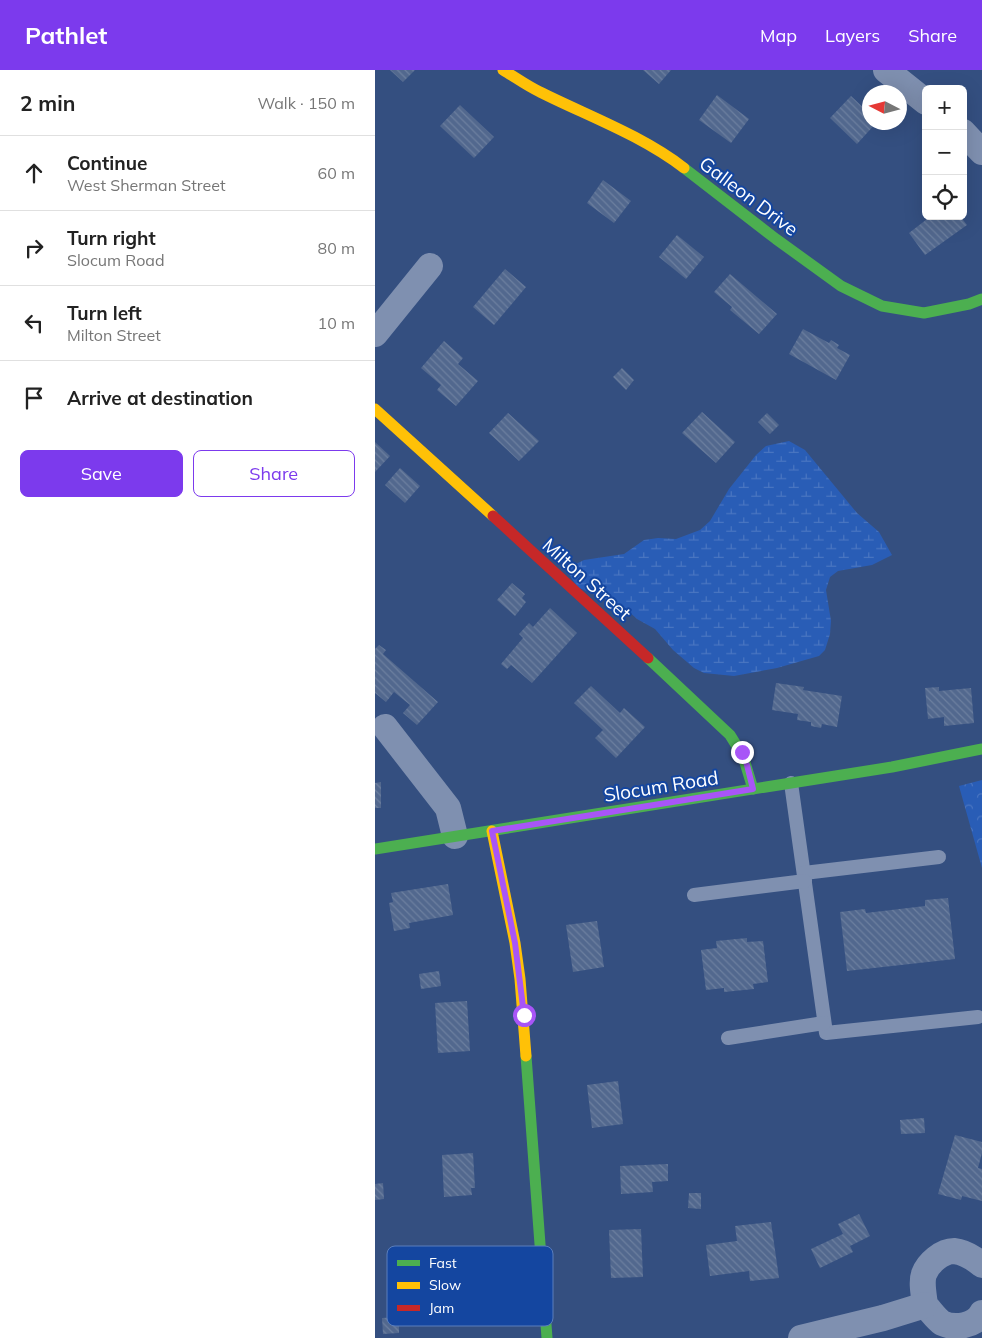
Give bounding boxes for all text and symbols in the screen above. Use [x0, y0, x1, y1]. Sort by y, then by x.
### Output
text: Pathlet [25, 20, 107, 50]
text: Map [760, 24, 797, 47]
text: Layers [825, 24, 880, 47]
text: Share [908, 24, 957, 47]
north arrow [862, 85, 907, 130]
map controls [922, 85, 967, 220]
button: + [922, 85, 967, 130]
text: 2 min [20, 90, 75, 116]
text: Walk · 150 m [257, 93, 355, 113]
button: − [922, 130, 967, 175]
text: Continue [67, 151, 147, 175]
street label: Galleon Drive [695, 151, 803, 241]
icon: ahead [20, 159, 48, 187]
text: 60 m [318, 163, 355, 183]
text: West Sherman Street [67, 175, 226, 195]
button: locate [922, 175, 967, 220]
text: Turn right [67, 226, 156, 250]
icon: right [20, 234, 48, 262]
text: 80 m [318, 238, 355, 258]
text: Slocum Road [67, 250, 165, 270]
text: Turn left [67, 301, 142, 325]
icon: left [20, 309, 48, 337]
text: 10 m [318, 313, 355, 333]
text: Milton Street [67, 325, 161, 345]
icon: arrive [20, 384, 48, 412]
text: Arrive at destination [67, 386, 253, 410]
button: Save [20, 450, 183, 497]
button: Share [193, 450, 355, 497]
street label: Milton Street [538, 533, 637, 625]
route end [731, 741, 754, 764]
street label: Slocum Road [602, 765, 720, 807]
route start [513, 1004, 536, 1027]
legend [387, 1246, 553, 1326]
text: Fast [429, 1254, 457, 1272]
text: Slow [429, 1276, 461, 1294]
text: Jam [429, 1299, 454, 1317]

